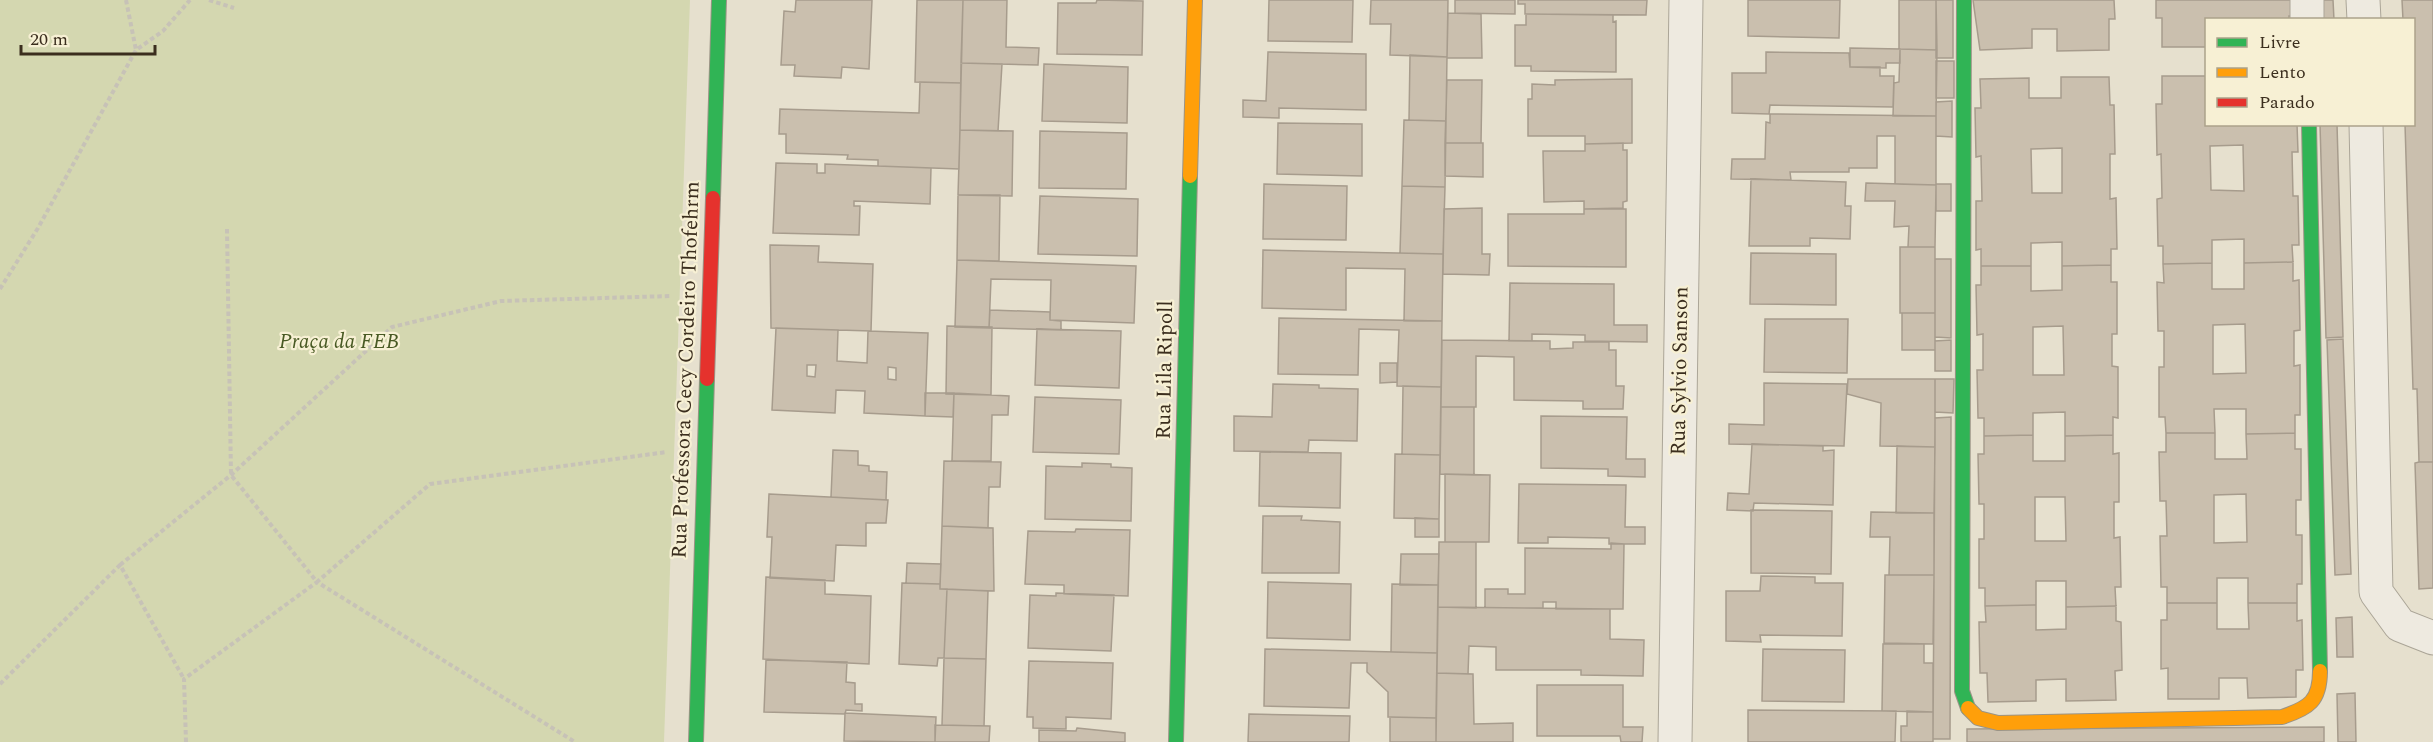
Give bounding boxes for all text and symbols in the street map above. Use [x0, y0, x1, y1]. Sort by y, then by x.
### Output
scale bar [21, 18, 154, 56]
legend [2205, 18, 2415, 126]
text: 20 m [30, 26, 68, 53]
text: Livre [2259, 29, 2301, 56]
text: Lento [2259, 59, 2306, 86]
text: Parado [2259, 89, 2315, 116]
street label: Rua Professora Cecy Cordeiro Thofehrm [663, 181, 709, 559]
street label: Rua Sylvio Sanson [1663, 286, 1697, 456]
street label: Rua Lila Ripoll [1148, 300, 1182, 440]
park label: Praça da FEB [279, 326, 399, 358]

